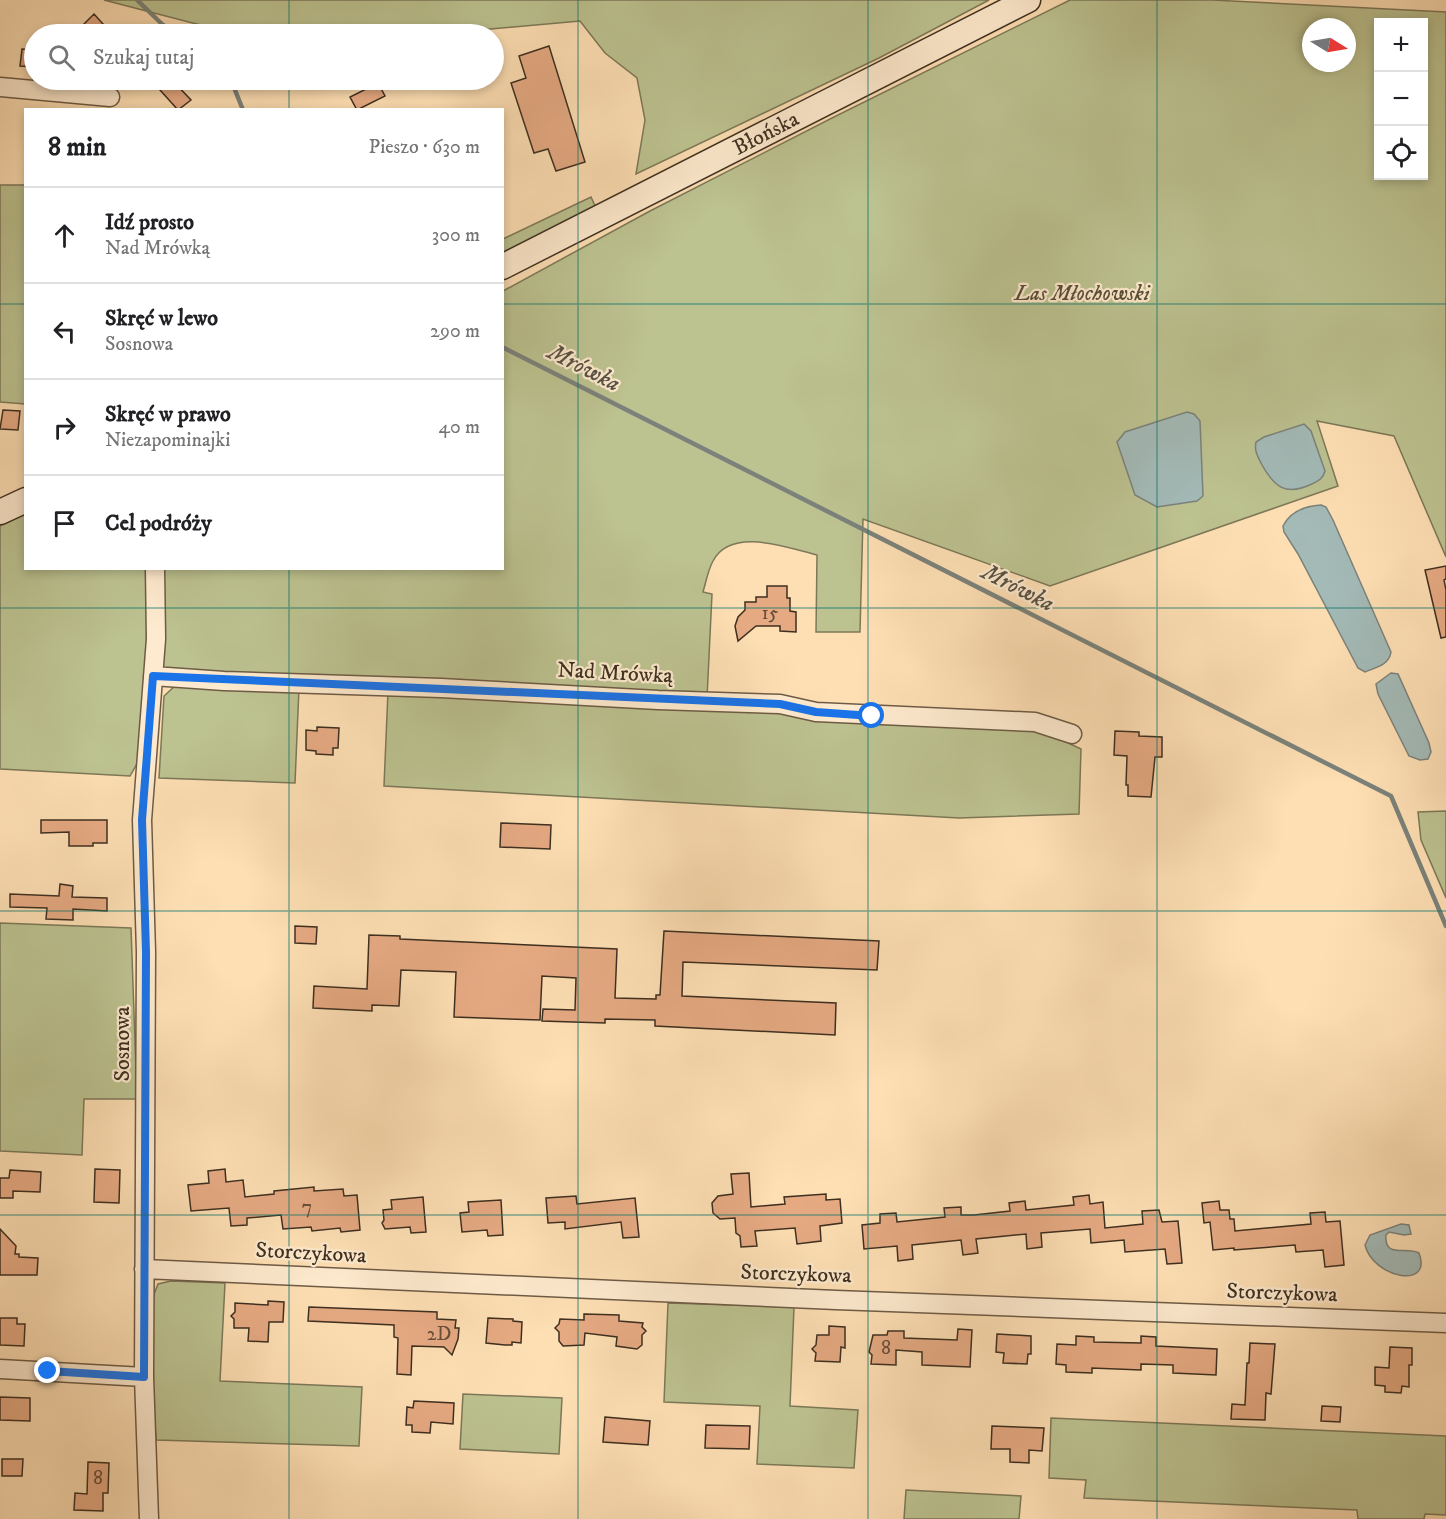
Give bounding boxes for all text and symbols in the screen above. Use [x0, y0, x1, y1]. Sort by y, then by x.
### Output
north arrow [1302, 18, 1356, 72]
map controls [1374, 18, 1428, 180]
button: + [1374, 18, 1428, 72]
search box [24, 24, 504, 90]
icon: search [45, 41, 78, 74]
text: Szukaj tutaj [93, 44, 194, 71]
button: − [1374, 72, 1428, 126]
street label: Błońska [729, 105, 804, 161]
button: locate [1374, 126, 1428, 180]
text: 8 min [48, 131, 106, 164]
text: Pieszo · 630 m [369, 135, 480, 160]
text: Idź prosto [105, 209, 194, 236]
icon: ahead [48, 219, 81, 252]
text: 300 m [432, 223, 480, 248]
text: Nad Mrówką [105, 236, 210, 261]
park label: Las Młochowski [1012, 280, 1151, 307]
text: Skręć w lewo [105, 305, 218, 332]
icon: left [48, 315, 81, 348]
text: 290 m [430, 319, 480, 344]
text: Sosnowa [105, 332, 173, 357]
water label: Mrówka [541, 336, 625, 399]
text: Skręć w prawo [105, 401, 231, 428]
icon: right [48, 411, 81, 444]
text: 40 m [438, 415, 480, 440]
text: Niezapominajki [105, 428, 230, 453]
icon: arrive [48, 507, 81, 540]
text: Cel podróży [105, 510, 212, 537]
water label: Mrówka [975, 556, 1059, 619]
house number: 15 [761, 601, 779, 626]
street label: Nad Mrówką [557, 656, 674, 690]
route start [858, 702, 884, 728]
street label: Sosnowa [109, 1006, 136, 1082]
house number: 7 [302, 1195, 312, 1220]
street label: Storczykowa [255, 1237, 368, 1269]
street label: Storczykowa [740, 1259, 853, 1289]
street label: Storczykowa [1226, 1278, 1339, 1308]
house number: 2D [427, 1322, 451, 1347]
house number: 8 [881, 1336, 891, 1361]
route end [34, 1357, 60, 1383]
house number: 8 [93, 1466, 103, 1491]

